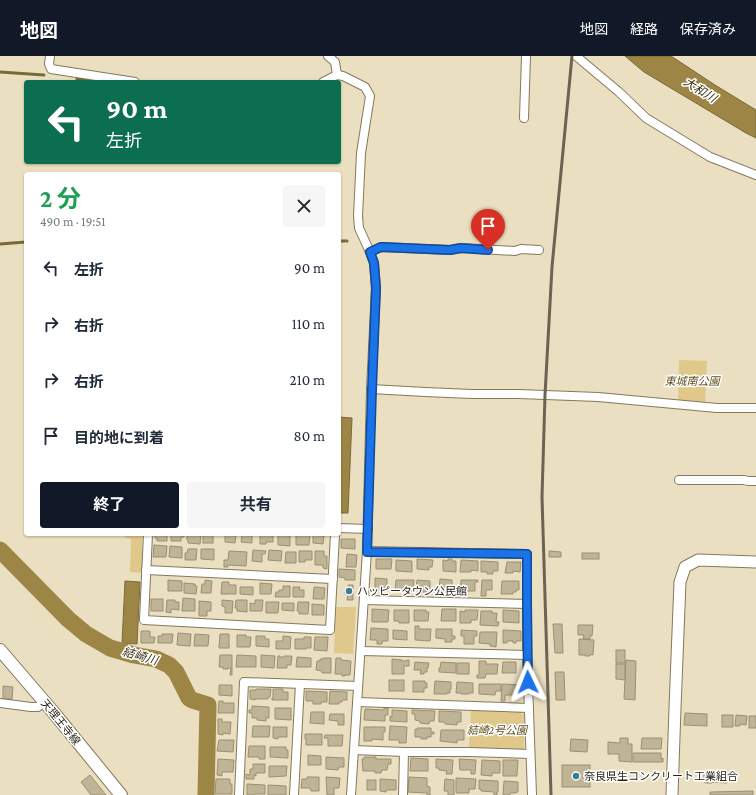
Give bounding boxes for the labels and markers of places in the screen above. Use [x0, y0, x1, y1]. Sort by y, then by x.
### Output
pin [471, 209, 505, 250]
place label: ハッピータウン公民館 [357, 585, 467, 597]
marker: ハッピータウン公民館 [344, 586, 354, 596]
place label: 奈良県生コンクリート工業組合 [584, 770, 738, 782]
marker: 奈良県生コンクリート工業組合 [571, 771, 581, 781]

